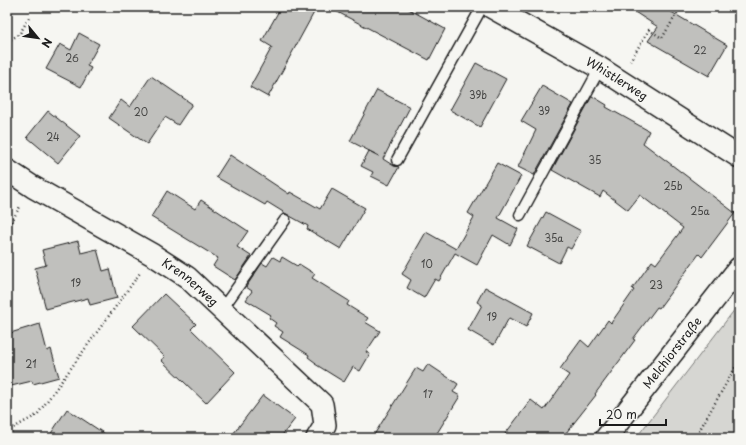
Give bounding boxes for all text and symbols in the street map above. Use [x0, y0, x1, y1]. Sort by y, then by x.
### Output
north arrow [18, 18, 58, 58]
text: N [37, 35, 57, 51]
house number: 22 [693, 42, 707, 57]
house number: 26 [65, 50, 79, 65]
street label: Whistlerweg [583, 52, 652, 104]
house number: 39b [469, 87, 487, 102]
house number: 39 [538, 103, 550, 118]
house number: 20 [134, 104, 148, 119]
house number: 24 [46, 129, 60, 144]
house number: 35 [589, 152, 601, 167]
house number: 25b [663, 178, 683, 193]
house number: 25a [690, 203, 711, 218]
house number: 35a [545, 230, 564, 245]
street label: Krennerweg [159, 253, 223, 310]
house number: 10 [421, 256, 433, 271]
house number: 19 [71, 275, 81, 290]
house number: 23 [649, 277, 663, 292]
house number: 19 [487, 309, 497, 324]
street label: Melchiorstraße [638, 313, 706, 392]
house number: 21 [25, 356, 37, 371]
house number: 17 [423, 386, 434, 401]
scale bar [600, 401, 666, 427]
text: 20 m [606, 405, 637, 423]

